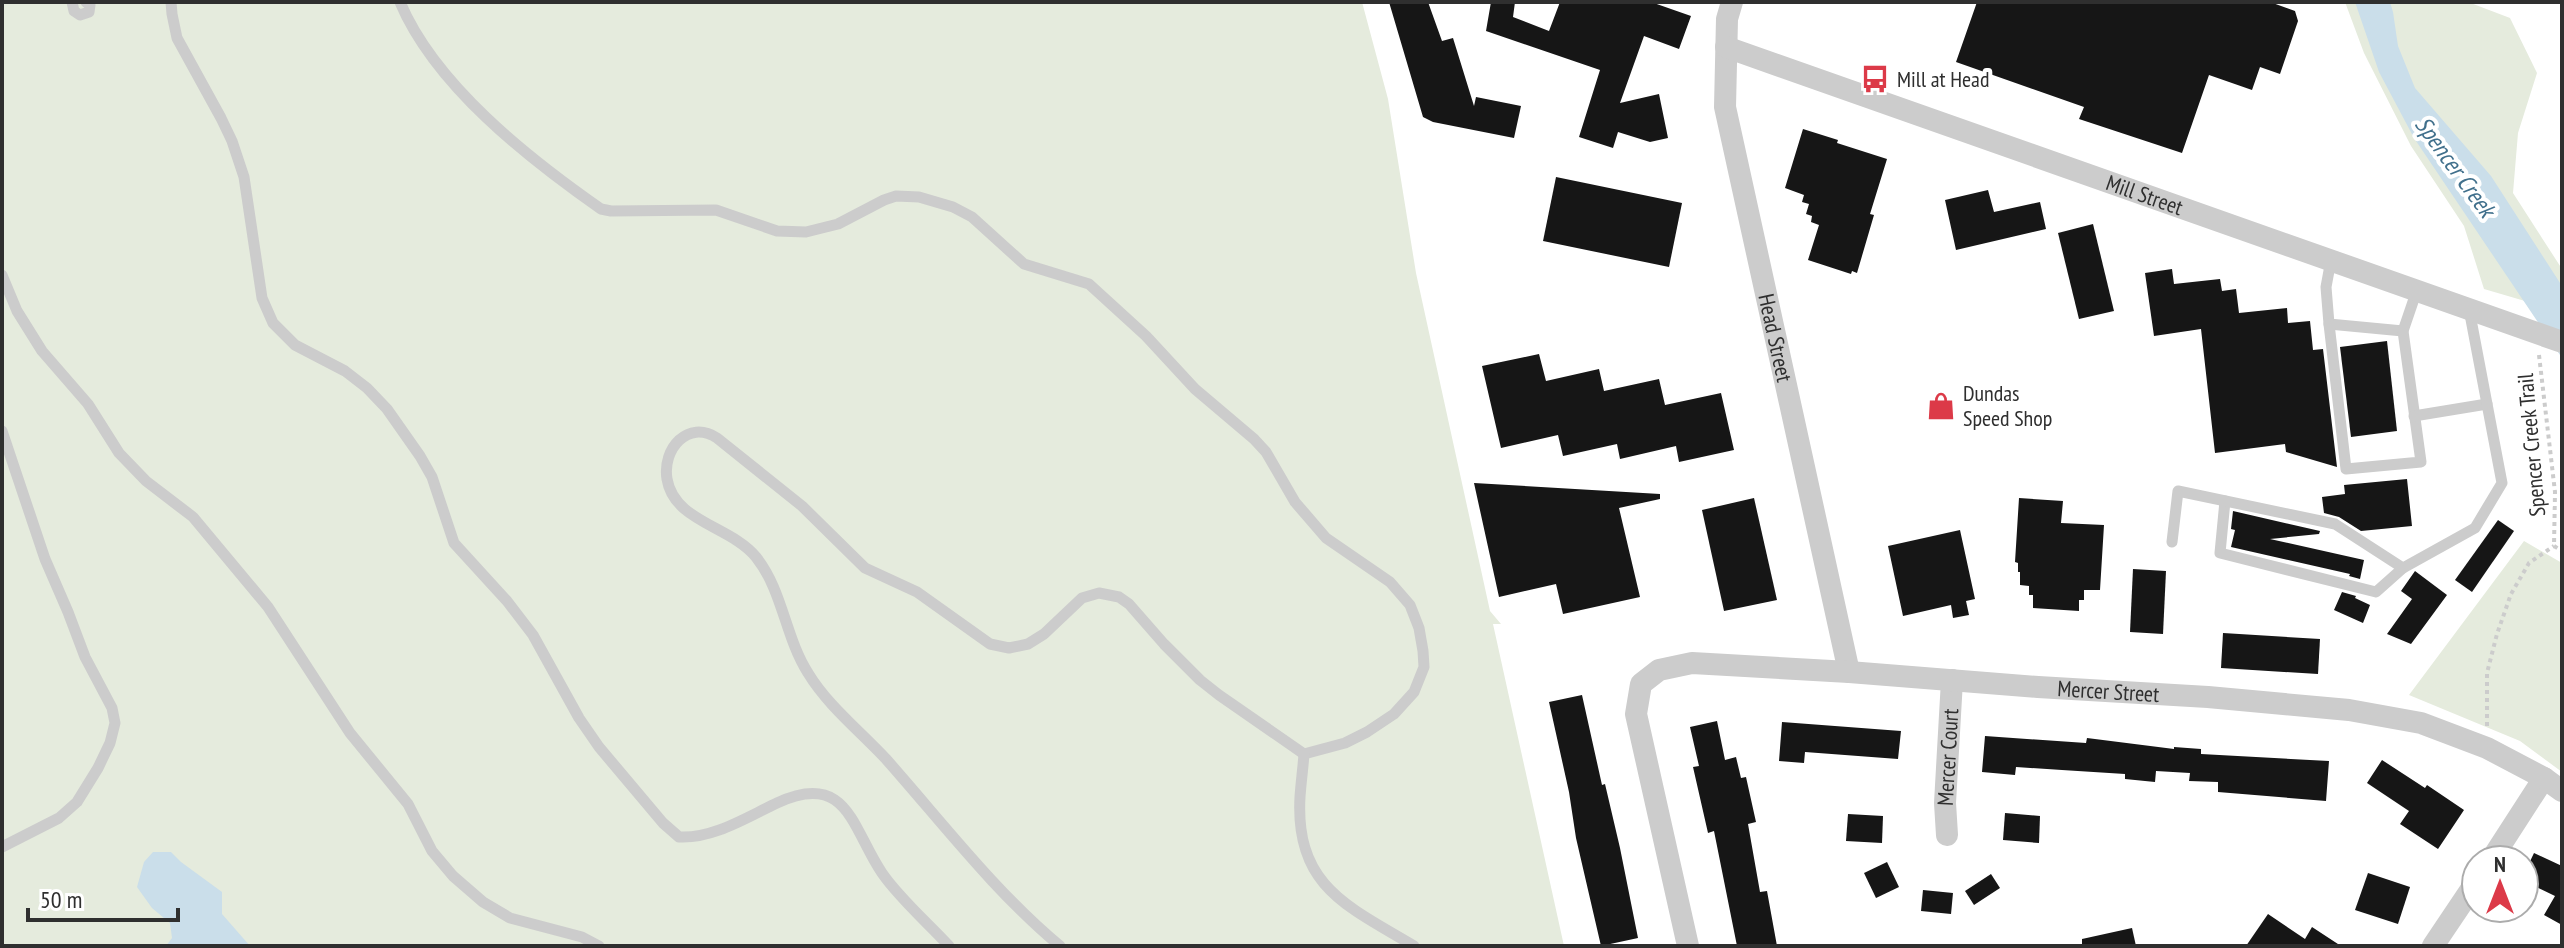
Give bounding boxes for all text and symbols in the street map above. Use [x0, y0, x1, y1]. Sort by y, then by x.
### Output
bus stop icon: Mill at Head [1860, 64, 1890, 94]
place label: Mill at Head [1897, 65, 1989, 93]
water label: Spencer Creek [2408, 110, 2504, 225]
street label: Mill Street [2103, 168, 2187, 221]
street label: Head Street [1752, 291, 1799, 384]
street label: Spencer Creek Trail [2511, 371, 2551, 518]
place label: Dundas Speed Shop [1963, 379, 2052, 432]
shop icon: Dundas Speed Shop [1926, 391, 1956, 421]
street label: Mercer Street [2057, 674, 2160, 708]
street label: Mercer Court [1931, 708, 1964, 807]
north arrow [2460, 844, 2540, 924]
text: N [2494, 850, 2506, 878]
scale bar [28, 872, 178, 922]
text: 50 m [40, 884, 82, 915]

